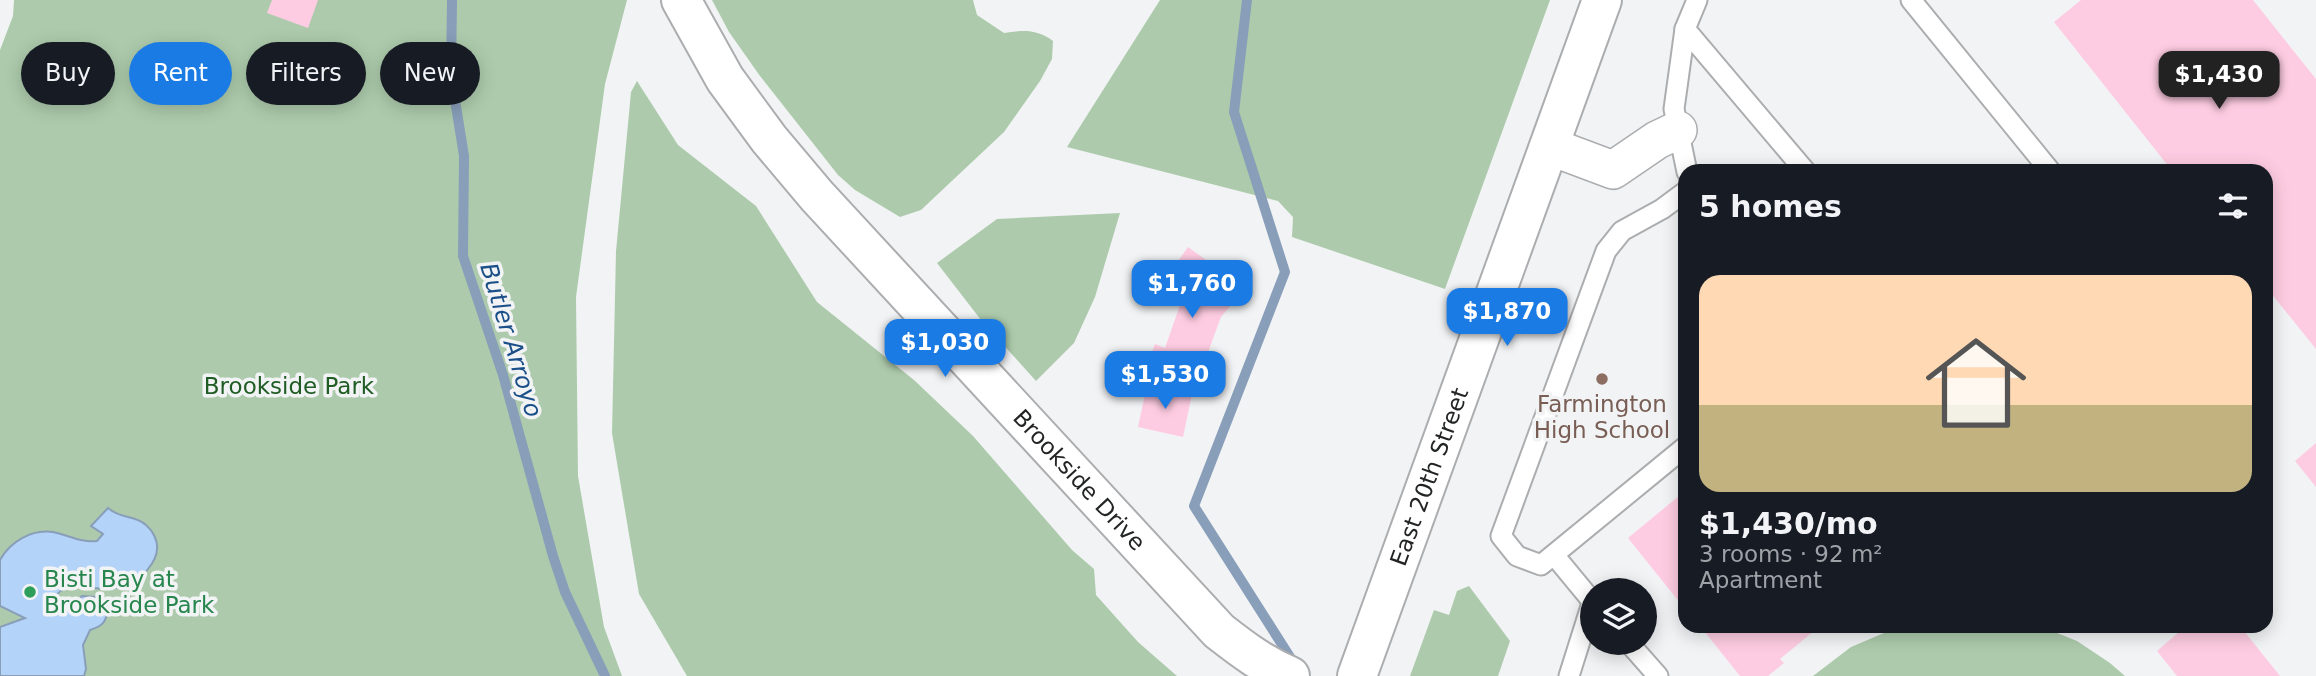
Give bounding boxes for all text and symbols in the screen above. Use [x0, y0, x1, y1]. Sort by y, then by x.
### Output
chip: Buy [21, 42, 115, 105]
chip: Rent [129, 42, 232, 105]
chip: Filters [246, 42, 366, 105]
chip: New [380, 42, 480, 105]
pin: $1,430 [2162, 52, 2276, 111]
text: $1,430 [2175, 61, 2263, 87]
icon: filters [2214, 187, 2252, 225]
text: 5 homes [1699, 189, 1842, 224]
water label: Butler Arroyo [474, 260, 548, 420]
pin: $1,760 [1135, 260, 1249, 320]
text: $1,760 [1148, 270, 1236, 296]
pin: $1,870 [1450, 288, 1564, 348]
text: $1,870 [1463, 298, 1551, 324]
pin: $1,030 [888, 320, 1002, 379]
icon: home [1913, 320, 2039, 446]
text: $1,030 [901, 329, 989, 355]
pin: $1,530 [1108, 352, 1222, 411]
text: $1,530 [1121, 361, 1209, 387]
marker: Farmington High School [1594, 371, 1610, 387]
park label: Brookside Park [204, 373, 375, 399]
street label: East 20th Street [1385, 384, 1473, 569]
place label: Farmington High School [1534, 391, 1670, 443]
street label: Brookside Drive [1008, 404, 1151, 556]
text: $1,430/mo [1699, 506, 1878, 541]
text: 3 rooms · 92 m² [1699, 541, 1883, 567]
place label: Bisti Bay at Brookside Park [44, 566, 215, 618]
text: Apartment [1699, 567, 1822, 593]
map controls [1580, 578, 1657, 655]
button: layers [1580, 578, 1657, 655]
marker: Bisti Bay at Brookside Park [22, 584, 38, 600]

